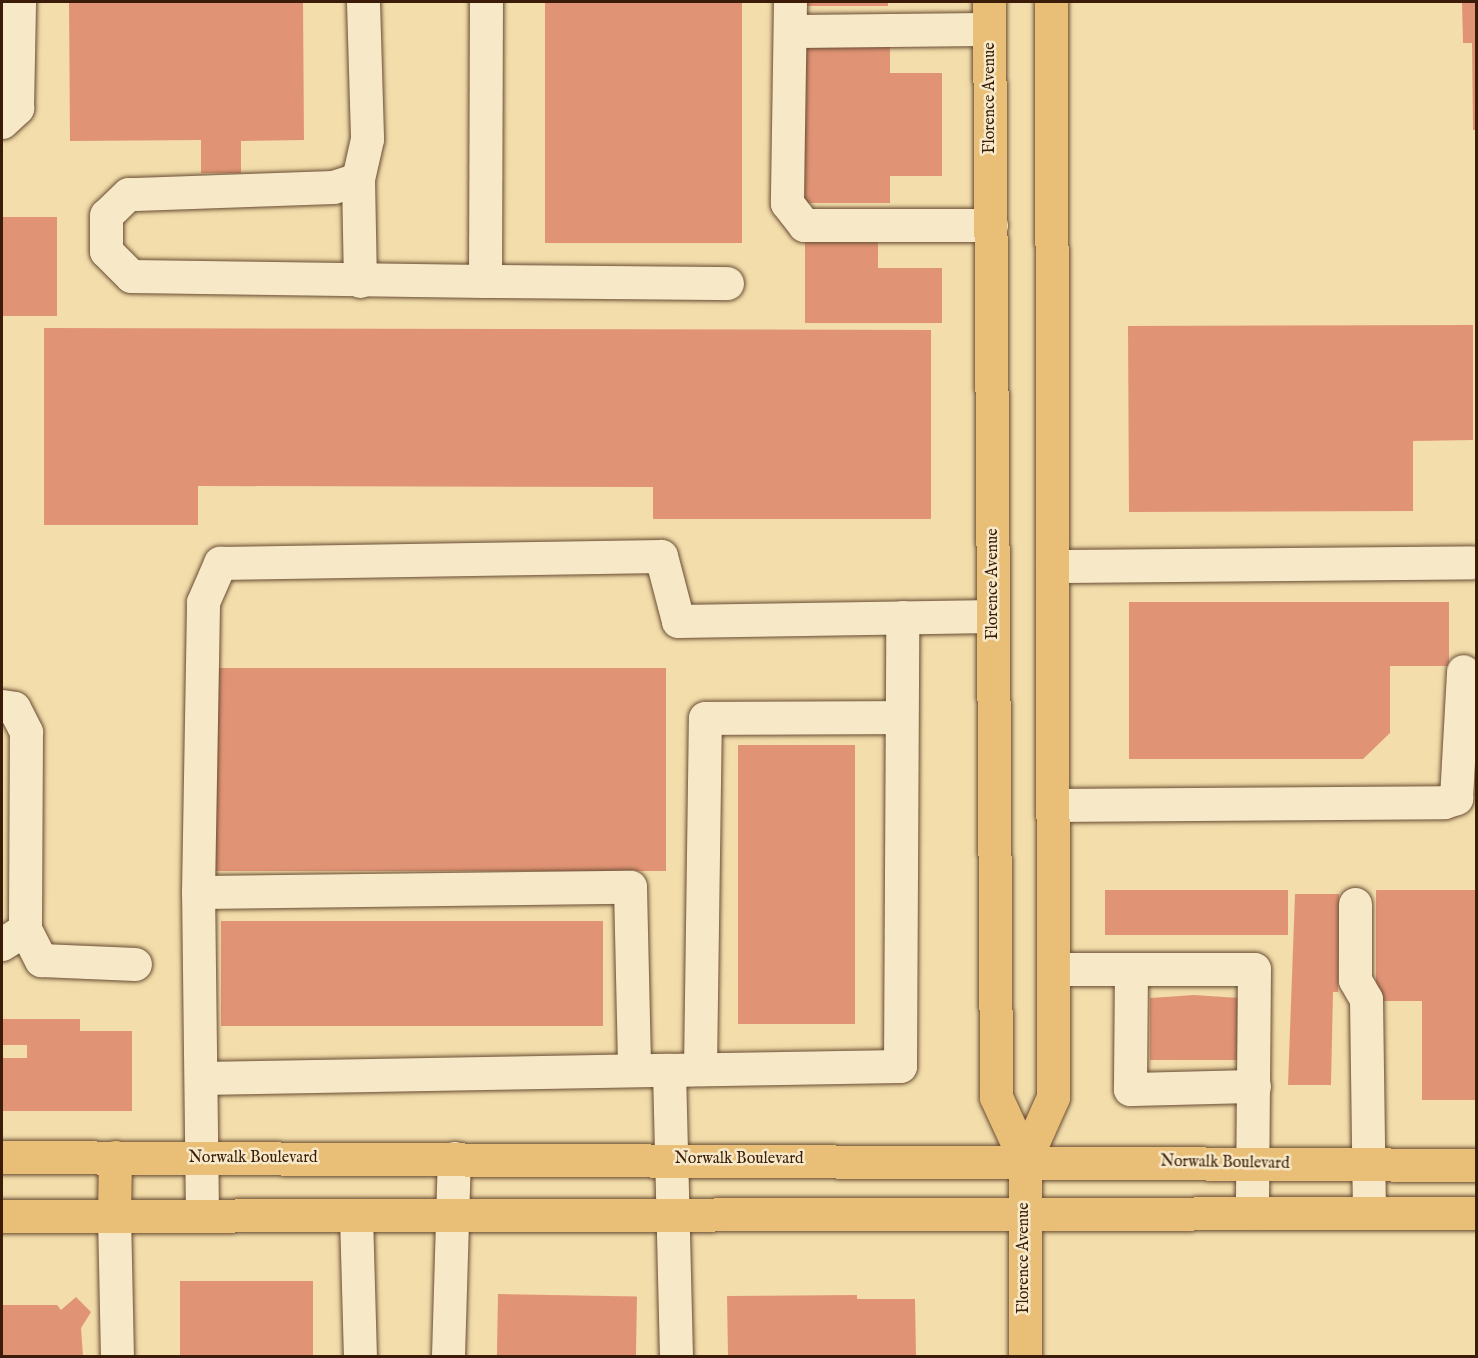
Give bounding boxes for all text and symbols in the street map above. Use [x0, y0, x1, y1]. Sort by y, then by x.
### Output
street label: Florence Avenue [980, 42, 1000, 154]
street label: Florence Avenue [983, 528, 1003, 640]
street label: Norwalk Boulevard [188, 1148, 318, 1168]
street label: Norwalk Boulevard [674, 1149, 804, 1169]
street label: Norwalk Boulevard [1160, 1152, 1290, 1174]
street label: Florence Avenue [1014, 1202, 1034, 1314]

